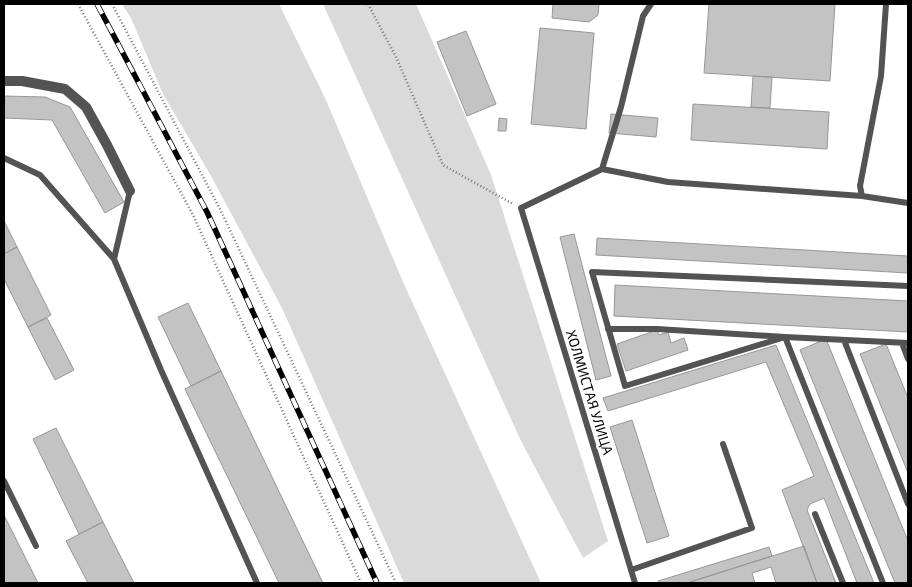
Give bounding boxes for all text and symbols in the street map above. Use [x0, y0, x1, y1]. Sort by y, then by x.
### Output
street label: ХОЛМИСТАЯ УЛИЦА [563, 328, 617, 457]

